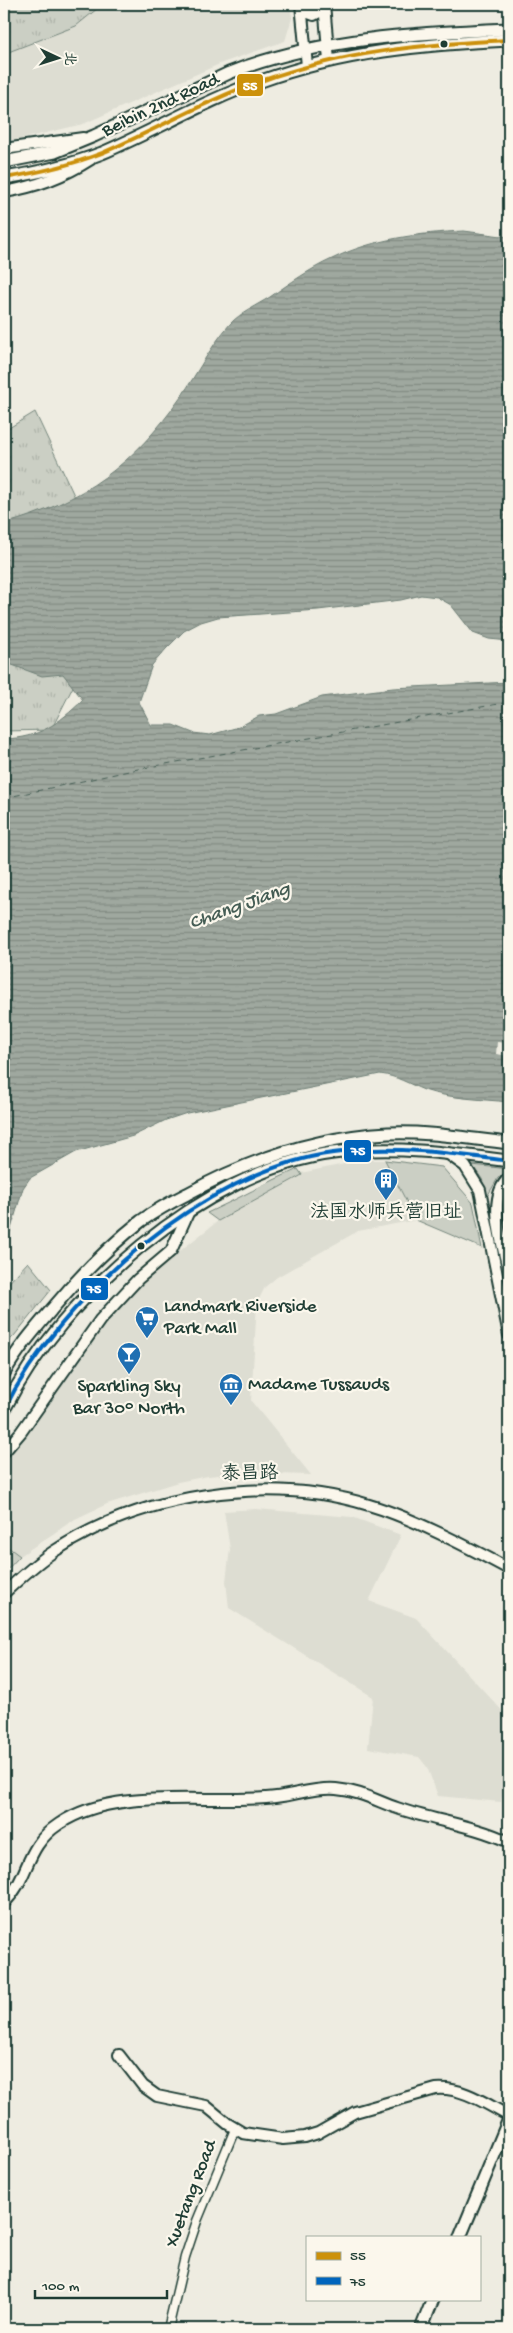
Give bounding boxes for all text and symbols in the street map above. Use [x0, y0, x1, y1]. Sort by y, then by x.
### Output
north arrow [32, 32, 82, 82]
unlabelled marker [439, 39, 449, 49]
text: 北 [60, 51, 77, 66]
street label: Beibin 2nd Road [98, 68, 225, 144]
line badge: 55 [236, 73, 264, 97]
text: 55 [243, 79, 258, 96]
water label: Chang Jiang [187, 878, 295, 936]
line badge: 75 [343, 1139, 372, 1163]
text: 75 [350, 1144, 366, 1161]
building icon: 法国水师兵营旧址 [373, 1167, 399, 1201]
place label: 法国水师兵营旧址 [310, 1201, 462, 1225]
unlabelled marker [136, 1241, 146, 1251]
line badge: 75 [80, 1277, 109, 1301]
text: 75 [86, 1282, 102, 1299]
place label: Landmark Riverside Park Mall [163, 1296, 317, 1341]
supermarket icon: Landmark Riverside Park Mall [134, 1305, 160, 1339]
bar icon: Sparkling Sky Bar 30° North [116, 1341, 142, 1375]
museum icon: Madame Tussauds [218, 1372, 244, 1406]
place label: Madame Tussauds [248, 1374, 390, 1397]
place label: Sparkling Sky Bar 30° North [72, 1376, 185, 1421]
street label: 泰昌路 [221, 1462, 279, 1487]
street label: Xuetang Road [161, 2135, 224, 2252]
legend [306, 2236, 480, 2300]
text: 55 [350, 2248, 366, 2266]
scale bar [35, 2268, 168, 2300]
text: 75 [349, 2274, 366, 2292]
text: 100 m [41, 2278, 80, 2296]

